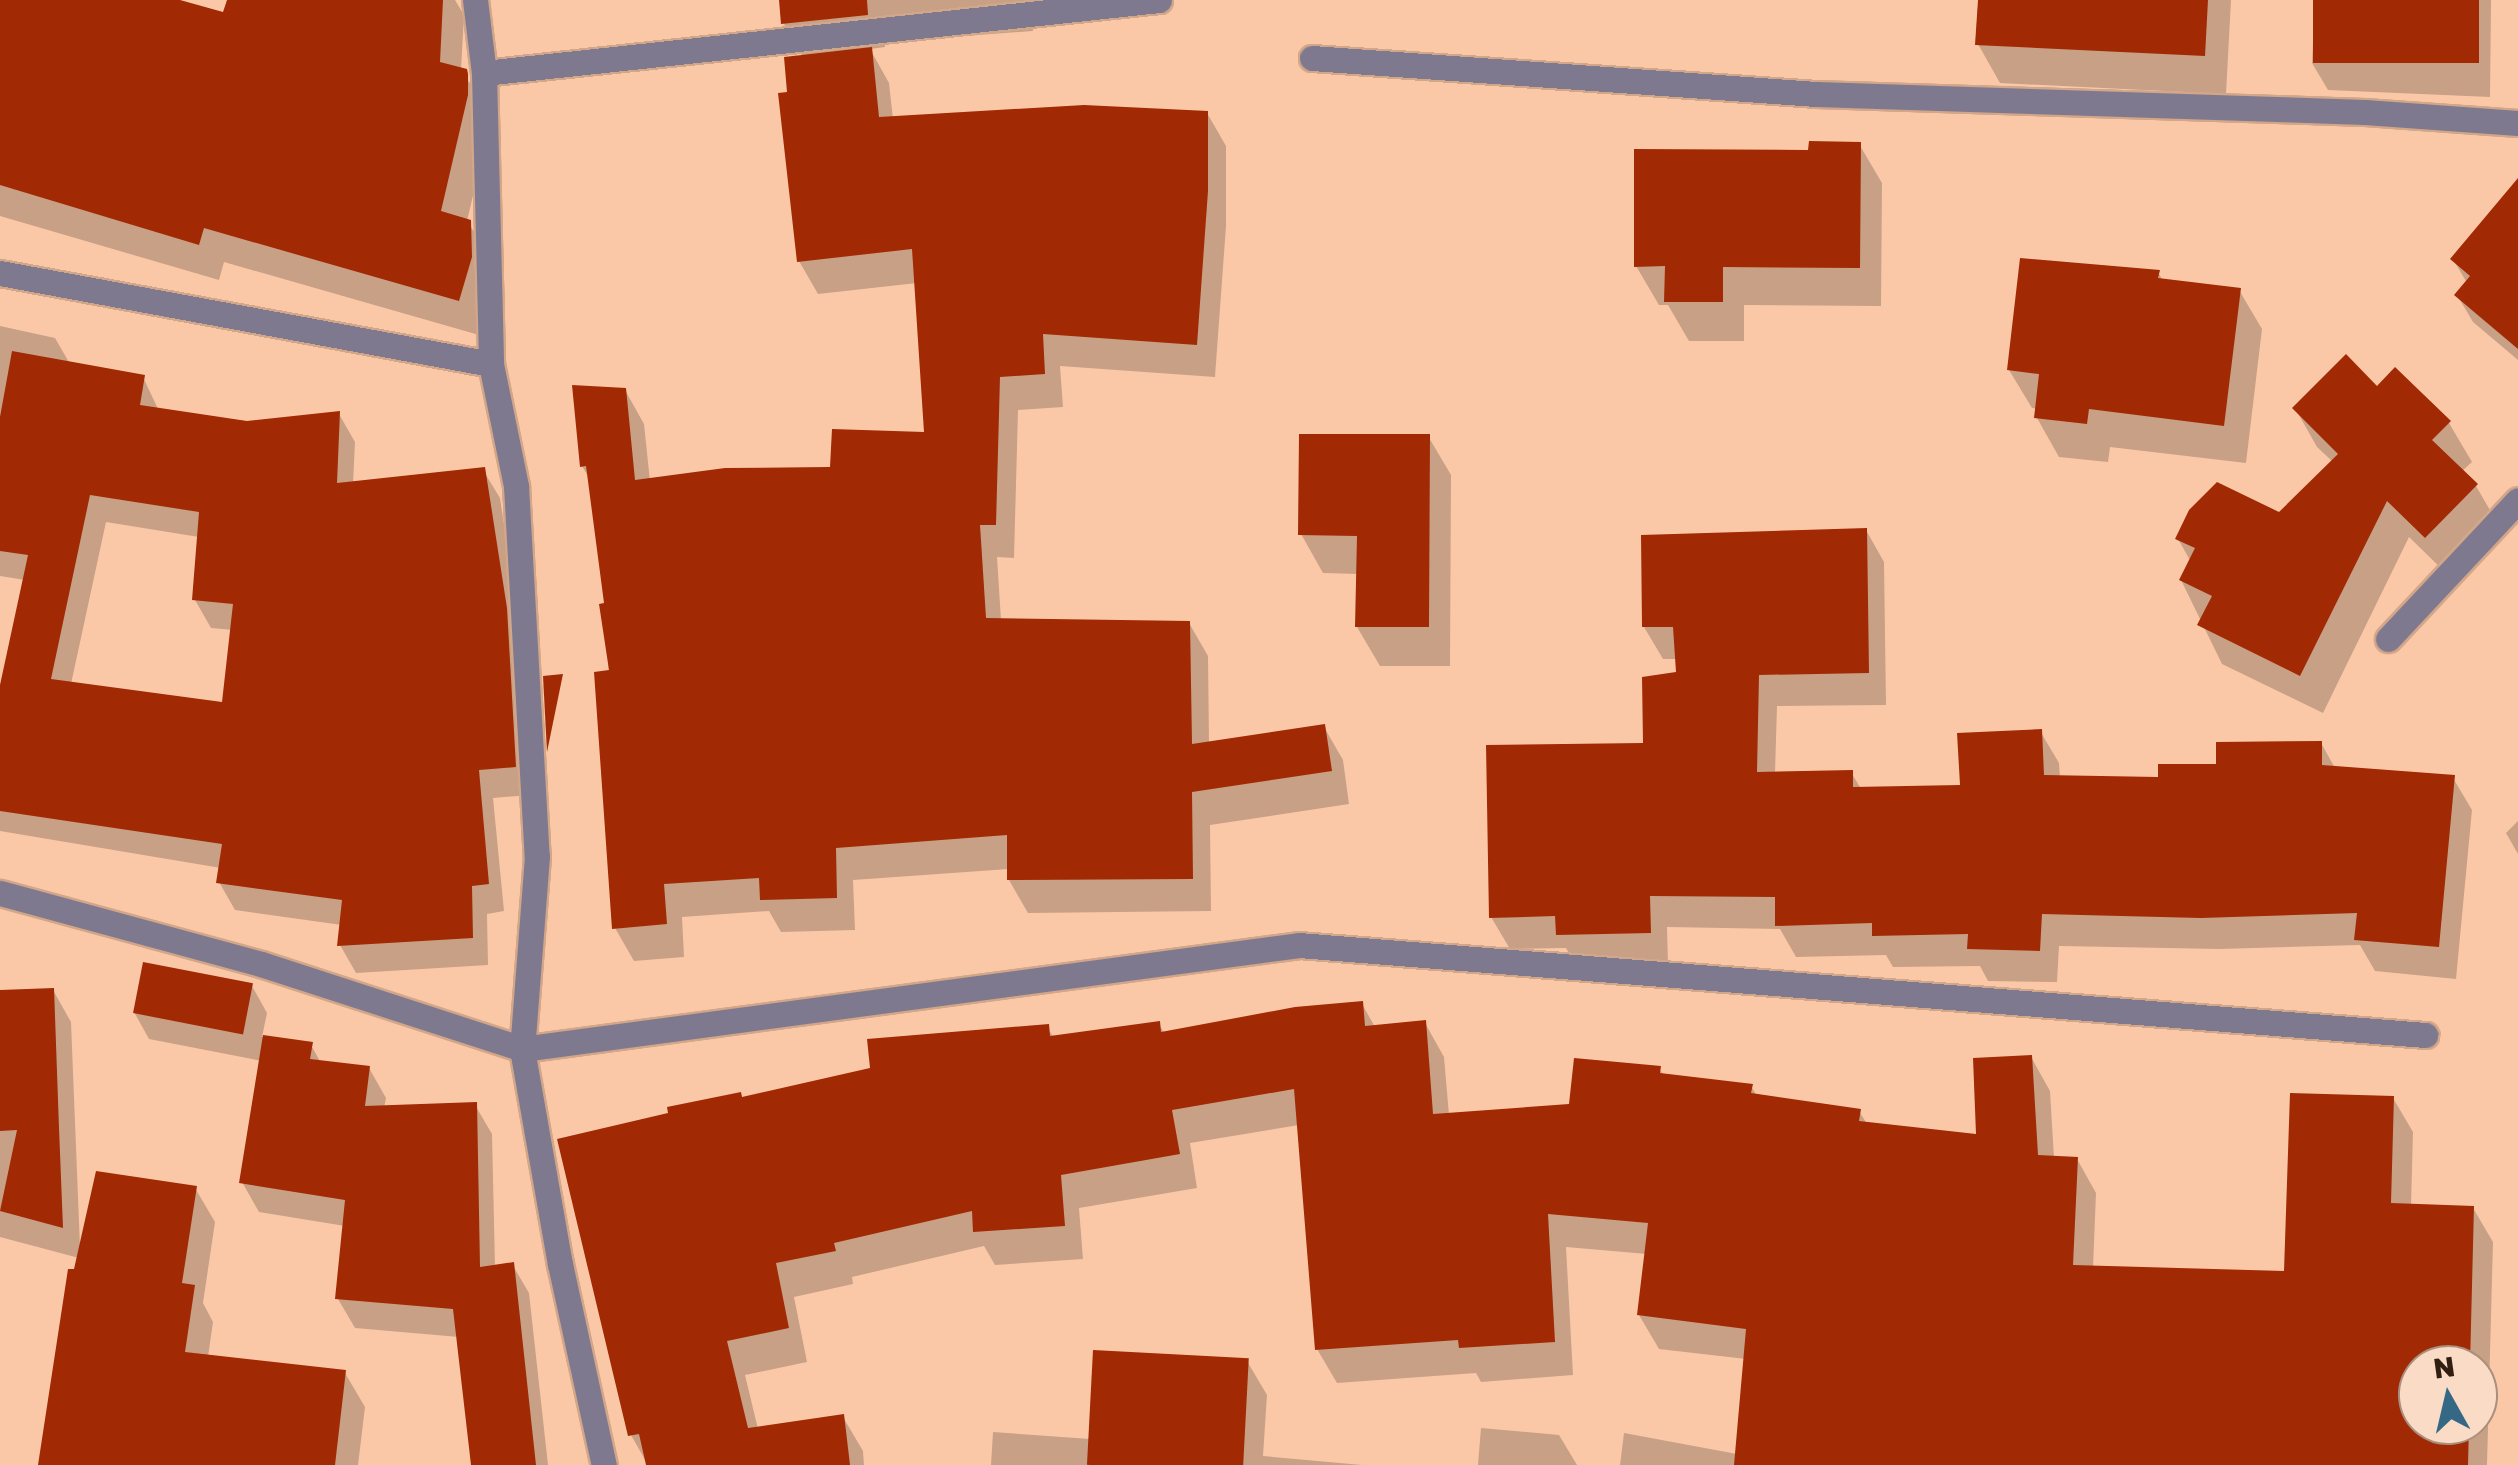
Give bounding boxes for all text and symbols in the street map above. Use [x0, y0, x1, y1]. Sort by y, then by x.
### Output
north arrow [2398, 1345, 2498, 1445]
text: N [2431, 1349, 2457, 1385]

